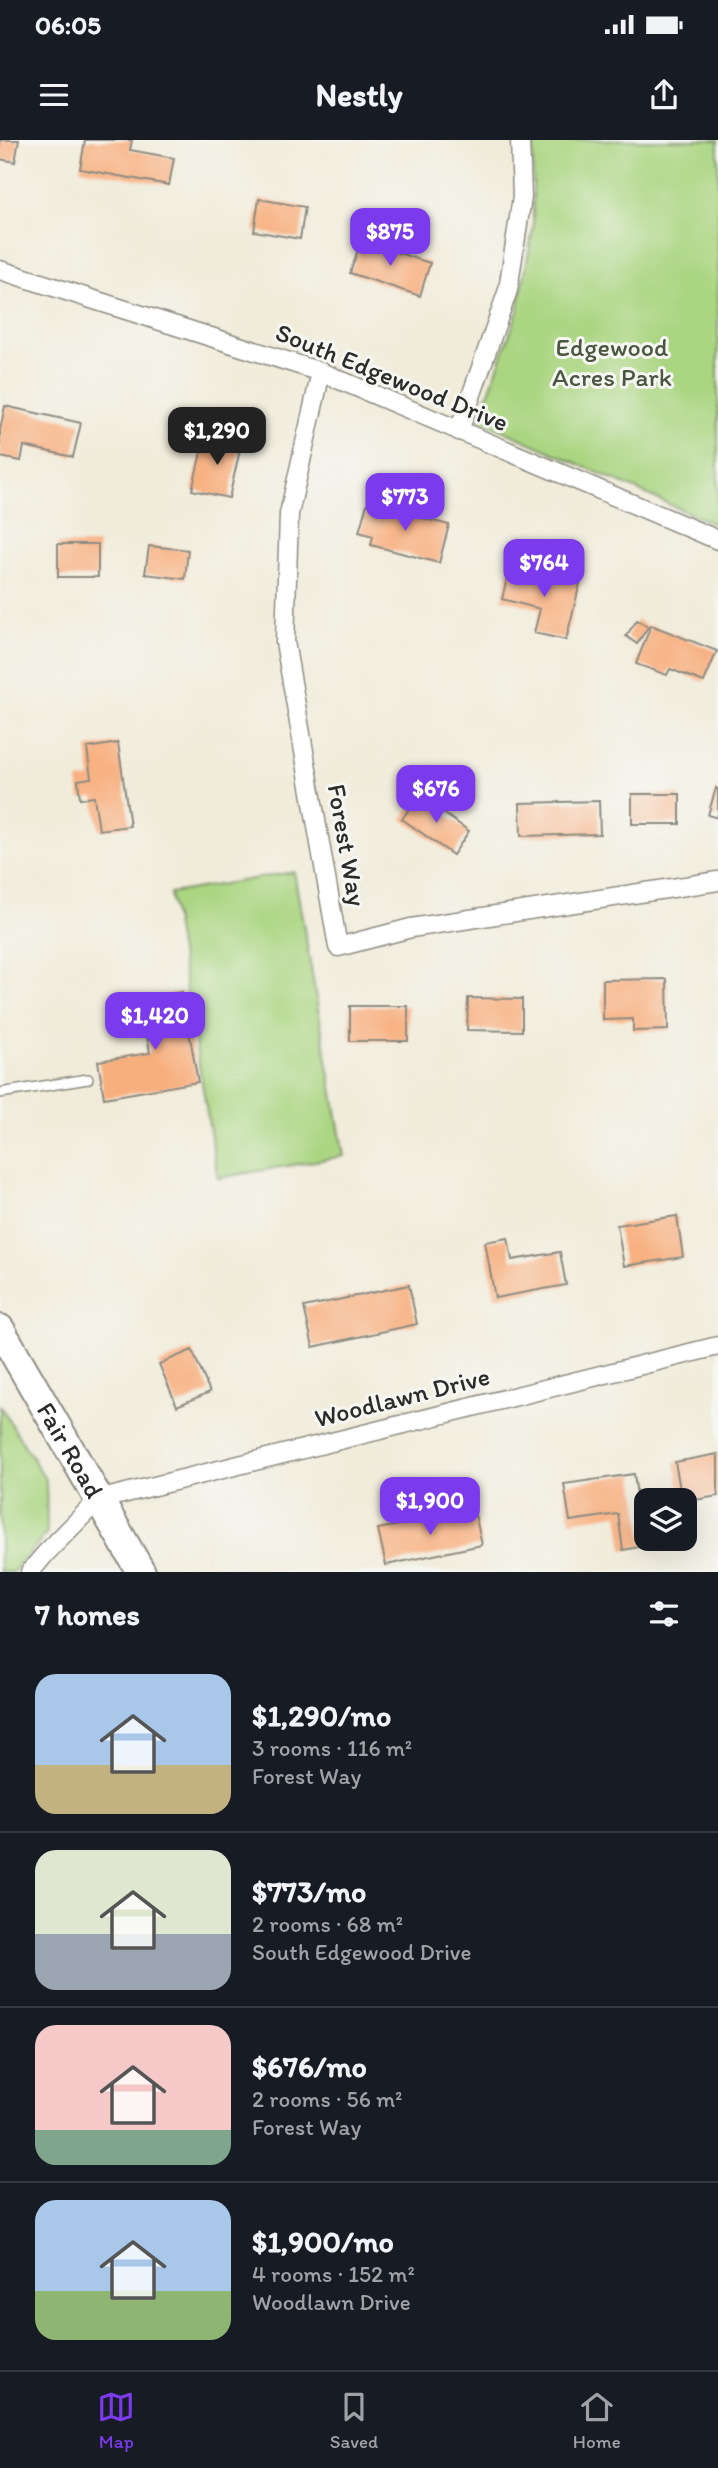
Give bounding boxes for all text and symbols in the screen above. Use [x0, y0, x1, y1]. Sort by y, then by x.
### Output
text: 06:05 [35, 9, 101, 41]
icon: menu [35, 76, 73, 114]
text: Nestly [315, 76, 403, 114]
icon: share [645, 76, 683, 114]
pin: $875 [349, 208, 431, 268]
text: $875 [366, 217, 414, 245]
street label: South Edgewood Drive [271, 316, 513, 438]
park label: Edgewood Acres Park [552, 331, 672, 393]
pin: $1,290 [160, 408, 274, 467]
text: $1,290 [184, 416, 250, 444]
pin: $773 [364, 474, 446, 533]
text: $773 [381, 482, 429, 510]
pin: $764 [503, 540, 585, 599]
text: $764 [519, 548, 569, 576]
pin: $676 [395, 766, 477, 825]
text: $676 [412, 774, 460, 802]
street label: Forest Way [321, 781, 373, 909]
pin: $1,420 [98, 992, 212, 1052]
text: $1,420 [121, 1001, 189, 1029]
street label: Woodlawn Drive [311, 1360, 493, 1434]
street label: Fair Road [30, 1396, 111, 1504]
pin: $1,900 [373, 1478, 487, 1537]
text: $1,900 [396, 1486, 464, 1514]
map controls [634, 1488, 697, 1551]
button: layers [634, 1488, 697, 1551]
icon: filters [645, 1595, 683, 1633]
text: 7 homes [35, 1596, 140, 1633]
text: $1,290/mo [252, 1697, 391, 1734]
icon: home [91, 1702, 175, 1786]
text: 3 rooms · 116 m² [252, 1734, 412, 1762]
text: Forest Way [252, 1762, 361, 1790]
text: $773/mo [252, 1873, 366, 1910]
icon: home [91, 1878, 175, 1962]
text: 2 rooms · 68 m² [252, 1910, 403, 1938]
text: South Edgewood Drive [252, 1938, 471, 1966]
text: $676/mo [252, 2048, 367, 2085]
icon: home [91, 2053, 175, 2137]
text: 2 rooms · 56 m² [252, 2085, 403, 2113]
text: Forest Way [252, 2113, 361, 2141]
text: $1,900/mo [252, 2223, 394, 2260]
icon: home [91, 2228, 175, 2312]
text: 4 rooms · 152 m² [252, 2260, 415, 2288]
text: Woodlawn Drive [252, 2288, 411, 2316]
tab: Map [97, 2388, 135, 2453]
tab: Saved [330, 2388, 378, 2453]
tab: Home [573, 2388, 621, 2453]

